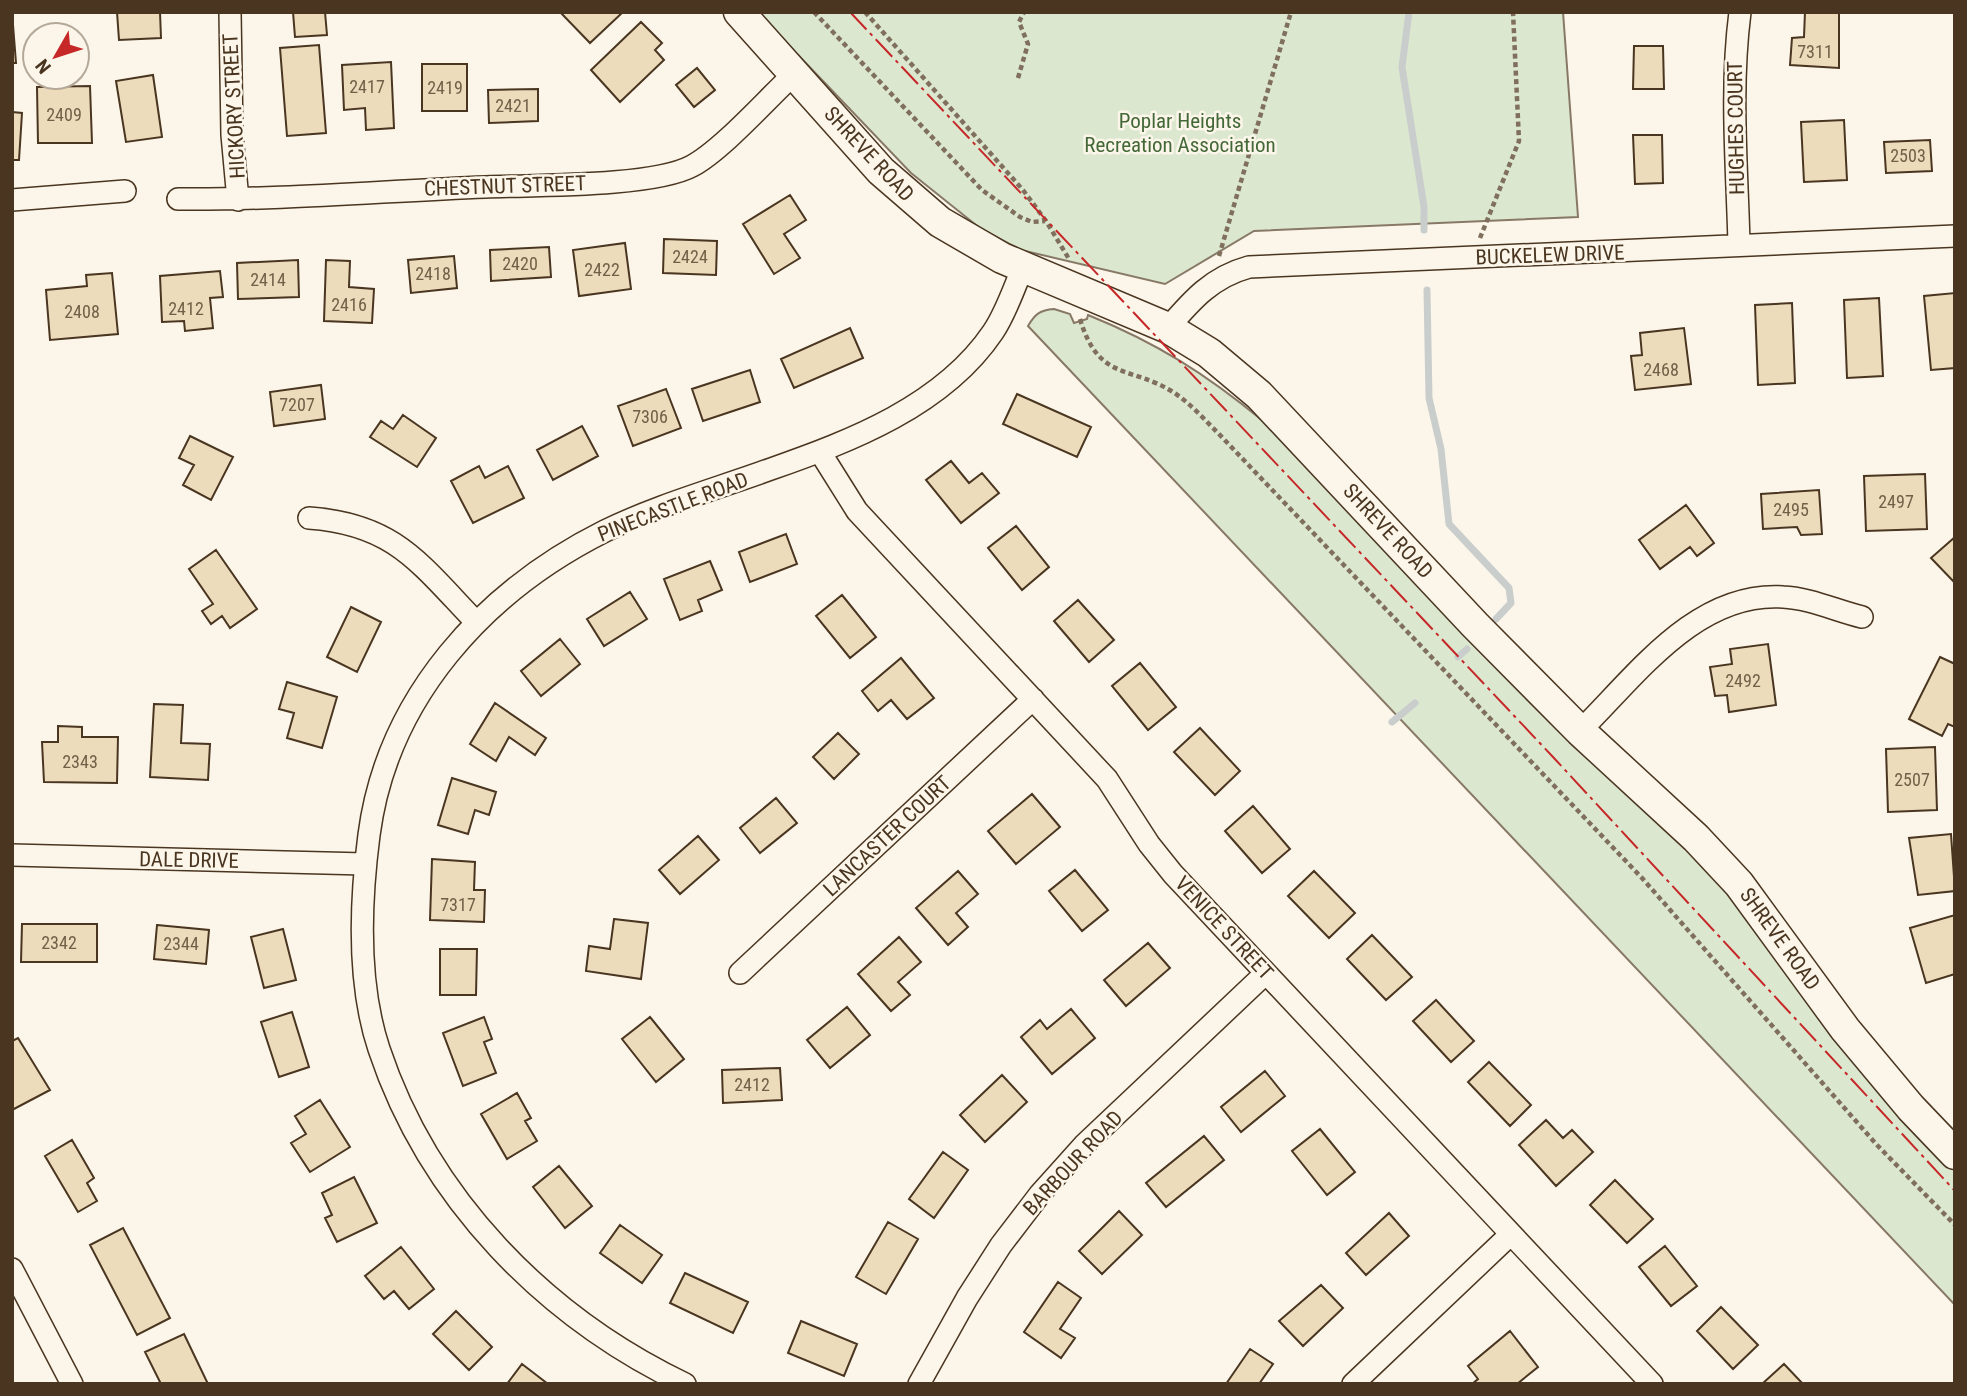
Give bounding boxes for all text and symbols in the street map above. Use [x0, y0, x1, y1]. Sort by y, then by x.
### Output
north arrow [21, 21, 91, 91]
street label: HICKORY STREET [218, 33, 250, 179]
house number: 7311 [1797, 41, 1833, 62]
text: N [31, 55, 56, 78]
street label: HUGHES COURT [1723, 61, 1749, 195]
house number: 2417 [349, 76, 385, 97]
house number: 2419 [427, 77, 463, 98]
house number: 2421 [495, 95, 531, 116]
street label: SHREVE ROAD [819, 102, 919, 206]
house number: 2409 [46, 104, 82, 125]
park label: Poplar Heights Recreation Association [1084, 109, 1276, 157]
house number: 2503 [1890, 145, 1926, 166]
street label: CHESTNUT STREET [423, 171, 587, 201]
street label: BUCKELEW DRIVE [1475, 240, 1625, 270]
house number: 2424 [672, 246, 708, 267]
house number: 2420 [502, 253, 538, 274]
house number: 2422 [584, 259, 620, 280]
house number: 2418 [415, 263, 451, 284]
house number: 2414 [250, 269, 286, 290]
house number: 2416 [331, 294, 367, 315]
house number: 2412 [168, 298, 204, 319]
house number: 2408 [64, 301, 100, 322]
house number: 2468 [1643, 359, 1679, 380]
house number: 7207 [279, 394, 315, 415]
house number: 7306 [632, 406, 668, 427]
street label: PINECASTLE ROAD [594, 467, 752, 547]
street label: SHREVE ROAD [1338, 479, 1438, 583]
house number: 2497 [1878, 491, 1914, 512]
house number: 2495 [1773, 499, 1809, 520]
house number: 2492 [1725, 670, 1761, 691]
house number: 2343 [62, 751, 98, 772]
house number: 2507 [1894, 769, 1930, 790]
street label: LANCASTER COURT [818, 771, 956, 901]
street label: DALE DRIVE [139, 847, 239, 873]
street label: VENICE STREET [1170, 871, 1278, 985]
street label: SHREVE ROAD [1735, 883, 1825, 995]
house number: 7317 [440, 894, 476, 915]
house number: 2342 [41, 932, 77, 953]
house number: 2344 [163, 933, 199, 954]
house number: 2412 [734, 1074, 770, 1095]
street label: BARBOUR ROAD [1018, 1106, 1128, 1220]

